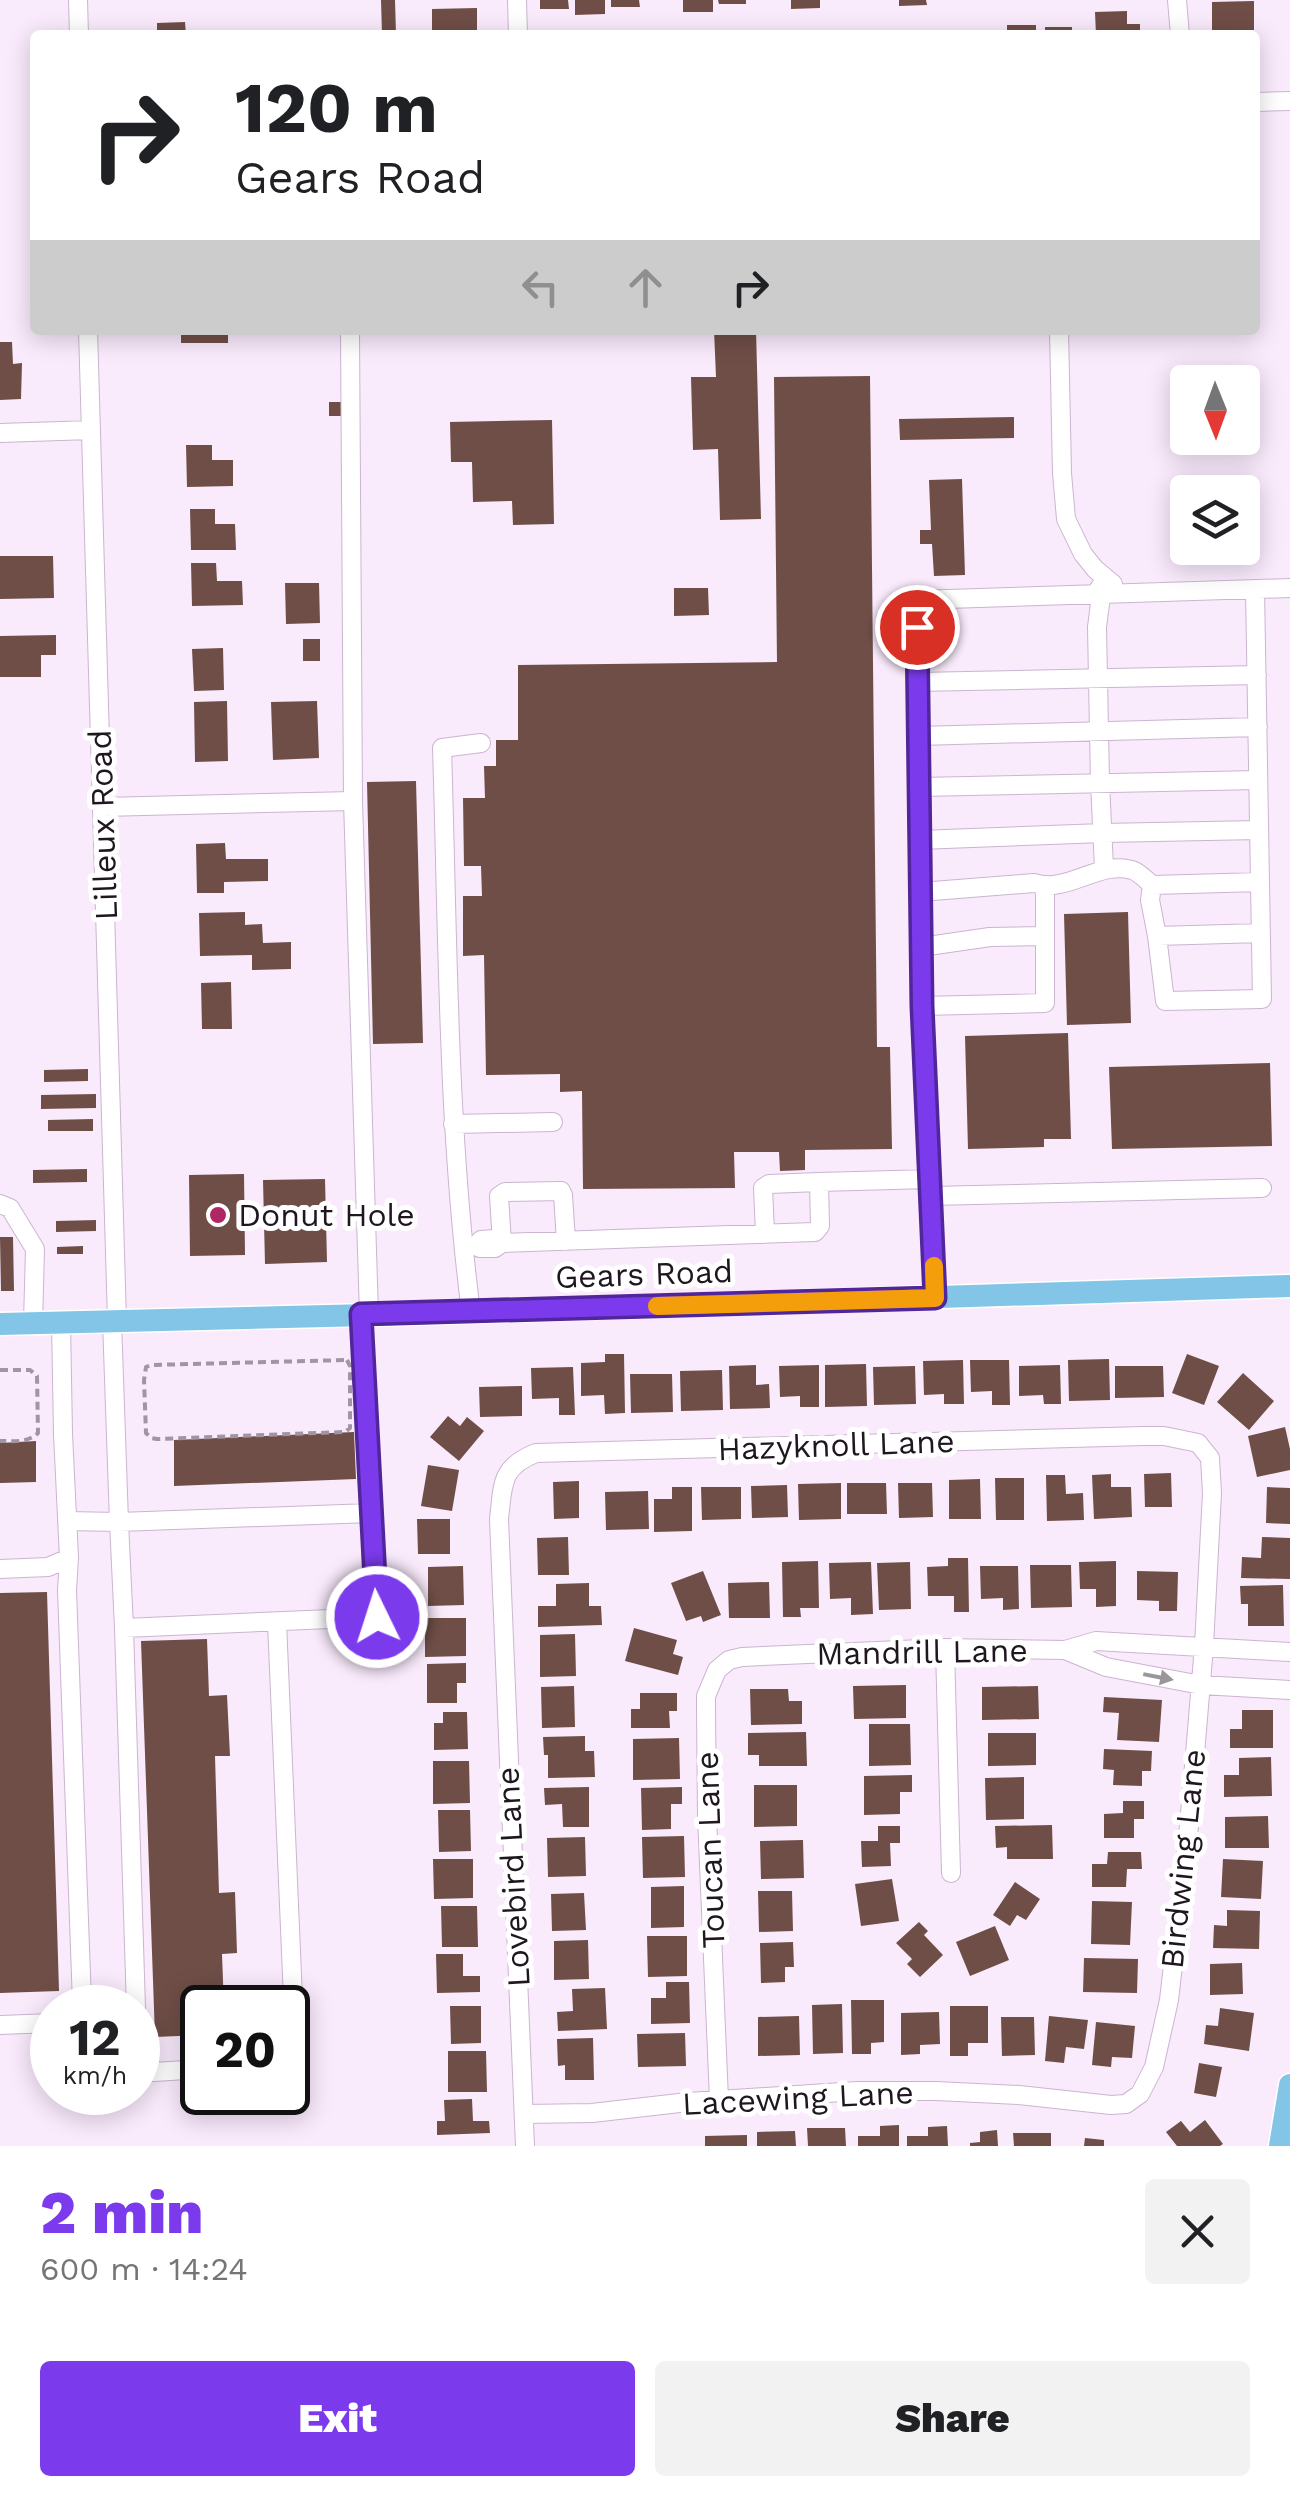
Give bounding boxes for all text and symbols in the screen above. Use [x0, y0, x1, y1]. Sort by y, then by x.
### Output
text: 120 m [235, 67, 438, 149]
icon: right [70, 70, 200, 200]
text: Gears Road [235, 151, 485, 204]
icon: left [513, 260, 568, 315]
icon: ahead [618, 260, 673, 315]
icon: right [723, 260, 778, 315]
north arrow [1170, 365, 1260, 455]
map controls [1170, 365, 1260, 565]
button: layers [1170, 475, 1260, 565]
pin [875, 585, 960, 670]
icon: arrive [890, 600, 945, 655]
street label: Lilleux Road [81, 729, 125, 921]
place label: Donut Hole [238, 1196, 415, 1234]
marker: Donut Hole [207, 1204, 229, 1226]
street label: Gears Road [554, 1252, 734, 1296]
street label: Hazyknoll Lane [717, 1422, 955, 1468]
position arrow [325, 1565, 429, 1669]
street label: Mandrill Lane [816, 1631, 1028, 1673]
one-way arrow [1143, 1670, 1174, 1685]
street label: Birdwing Lane [1153, 1747, 1213, 1971]
street label: Toucan Lane [688, 1751, 732, 1949]
street label: Lovebird Lane [488, 1766, 538, 1988]
speed limit sign: 20 [180, 1985, 310, 2115]
text: 12 [69, 2008, 121, 2067]
text: km/h [63, 2061, 127, 2090]
street label: Lacewing Lane [681, 2073, 915, 2123]
text: 2 min [40, 2177, 204, 2248]
button: close [1145, 2179, 1250, 2284]
text: 600 m · 14:24 [40, 2250, 248, 2288]
button: Exit [40, 2361, 635, 2476]
button: Share [655, 2361, 1250, 2476]

